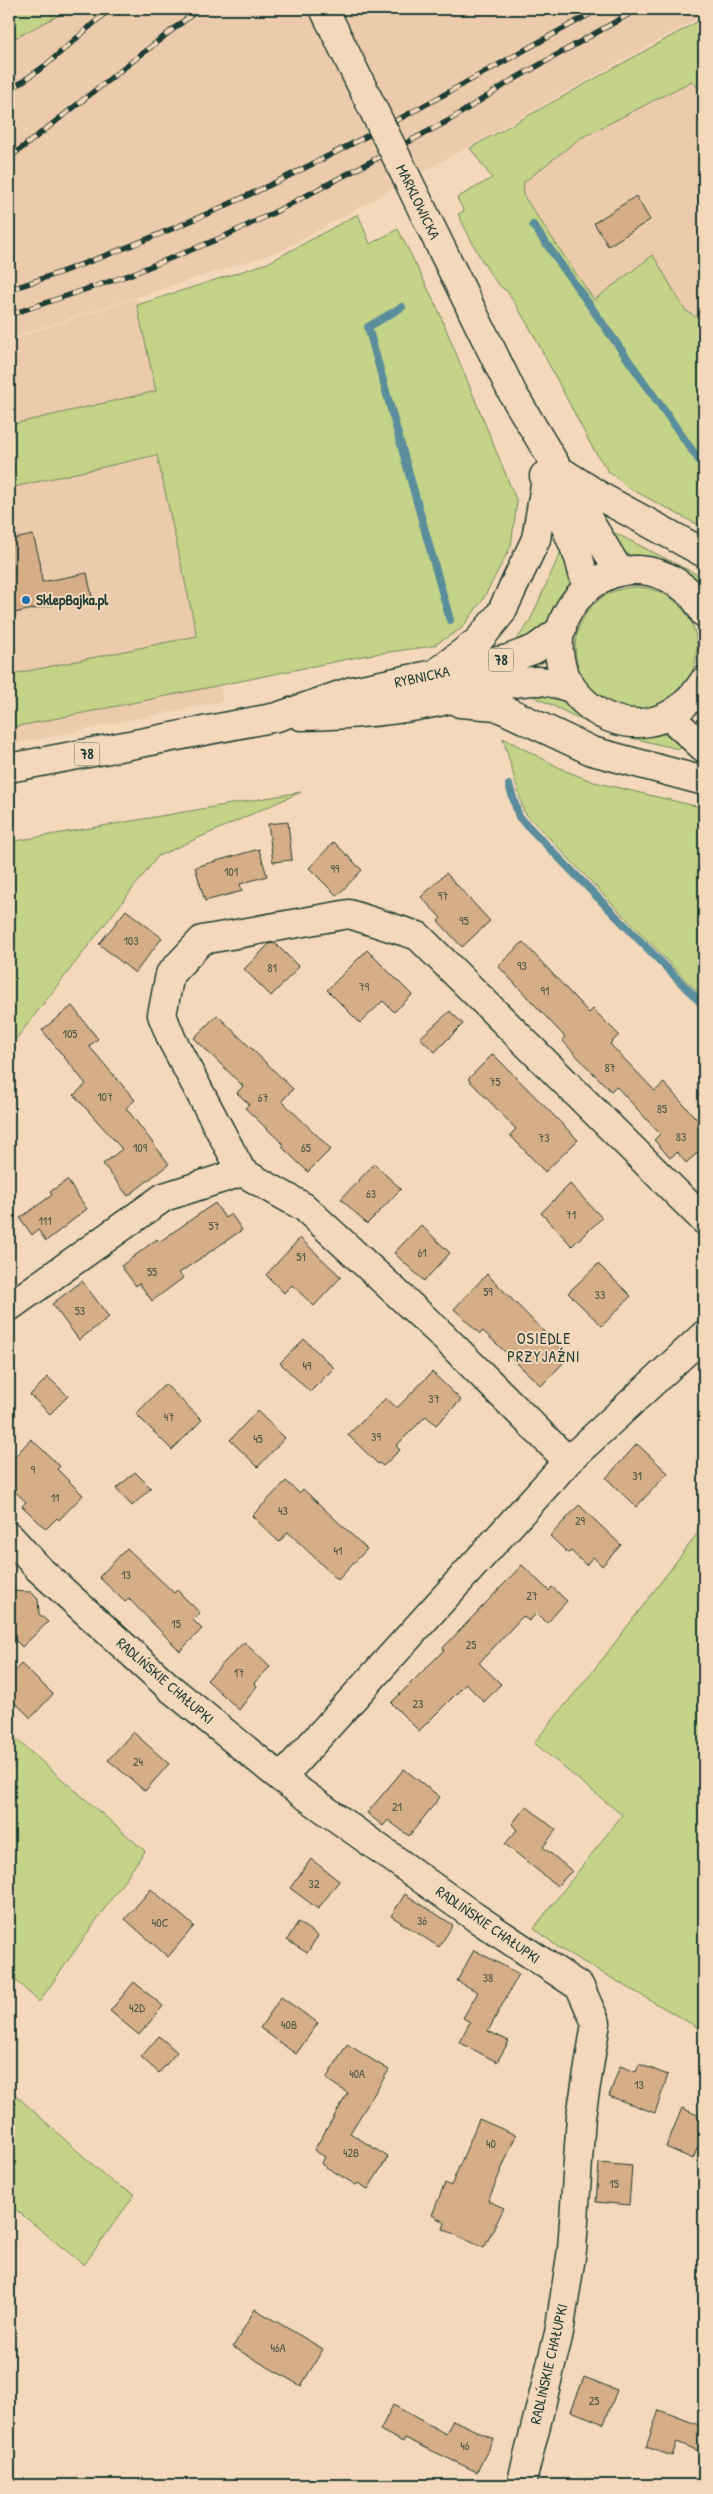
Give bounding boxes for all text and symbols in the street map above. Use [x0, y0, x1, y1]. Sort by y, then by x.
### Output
street label: MARKLOWICKA [391, 161, 446, 243]
place label: SklepBajka.pl [36, 589, 109, 611]
marker: SklepBajka.pl [20, 594, 32, 606]
road number: 78 [488, 648, 514, 672]
street label: RYBNICKA [392, 660, 452, 693]
road number: 78 [74, 742, 100, 766]
house number: 99 [331, 860, 340, 877]
house number: 101 [224, 863, 238, 880]
house number: 97 [438, 887, 448, 904]
house number: 95 [459, 912, 469, 929]
house number: 103 [123, 932, 139, 949]
house number: 93 [517, 957, 527, 974]
house number: 81 [267, 959, 277, 976]
house number: 79 [359, 978, 370, 995]
house number: 91 [541, 982, 549, 999]
house number: 105 [63, 1025, 77, 1042]
house number: 87 [604, 1059, 616, 1076]
house number: 75 [489, 1073, 501, 1090]
house number: 107 [97, 1088, 113, 1105]
house number: 67 [258, 1089, 268, 1106]
house number: 85 [657, 1100, 667, 1117]
house number: 83 [676, 1128, 686, 1145]
house number: 73 [538, 1129, 550, 1146]
house number: 109 [133, 1139, 148, 1156]
house number: 65 [301, 1139, 311, 1156]
house number: 63 [366, 1185, 376, 1202]
house number: 71 [566, 1206, 576, 1223]
house number: 111 [38, 1212, 52, 1229]
house number: 57 [208, 1217, 220, 1234]
house number: 61 [417, 1244, 427, 1261]
house number: 51 [296, 1248, 306, 1265]
house number: 55 [147, 1263, 157, 1280]
house number: 59 [483, 1283, 493, 1300]
house number: 33 [595, 1286, 605, 1303]
house number: 53 [75, 1302, 85, 1319]
district label: OSIEDLE PRZYJAŹNI [507, 1327, 581, 1367]
house number: 49 [303, 1357, 312, 1374]
house number: 37 [428, 1390, 440, 1407]
house number: 47 [164, 1408, 174, 1425]
house number: 39 [371, 1428, 381, 1445]
house number: 45 [253, 1430, 263, 1447]
house number: 9 [31, 1461, 36, 1478]
house number: 31 [632, 1467, 642, 1484]
house number: 11 [51, 1489, 59, 1506]
house number: 43 [278, 1502, 288, 1519]
house number: 29 [575, 1512, 586, 1529]
house number: 41 [334, 1542, 342, 1559]
house number: 13 [121, 1566, 131, 1583]
house number: 27 [526, 1587, 538, 1604]
house number: 15 [171, 1615, 181, 1632]
street label: RADLIŃSKIE CHAŁUPKI [112, 1632, 219, 1729]
house number: 25 [466, 1636, 476, 1653]
house number: 17 [234, 1664, 244, 1681]
house number: 23 [413, 1695, 424, 1712]
house number: 24 [133, 1753, 144, 1770]
house number: 21 [392, 1798, 402, 1815]
house number: 32 [309, 1875, 320, 1892]
street label: RADLIŃSKIE CHAŁUPKI [432, 1881, 545, 1968]
house number: 36 [417, 1912, 427, 1929]
house number: 40C [152, 1914, 169, 1931]
house number: 38 [483, 1969, 493, 1986]
house number: 42D [129, 1999, 145, 2016]
house number: 40B [281, 2016, 297, 2033]
house number: 40A [349, 2065, 365, 2082]
house number: 13 [634, 2076, 644, 2093]
house number: 40 [486, 2135, 496, 2152]
house number: 42B [343, 2144, 359, 2161]
house number: 15 [609, 2175, 619, 2192]
street label: RADLIŃSKIE CHAŁUPKI [524, 2302, 573, 2426]
house number: 46A [270, 2339, 286, 2356]
house number: 25 [589, 2392, 599, 2409]
house number: 46 [460, 2437, 470, 2454]

